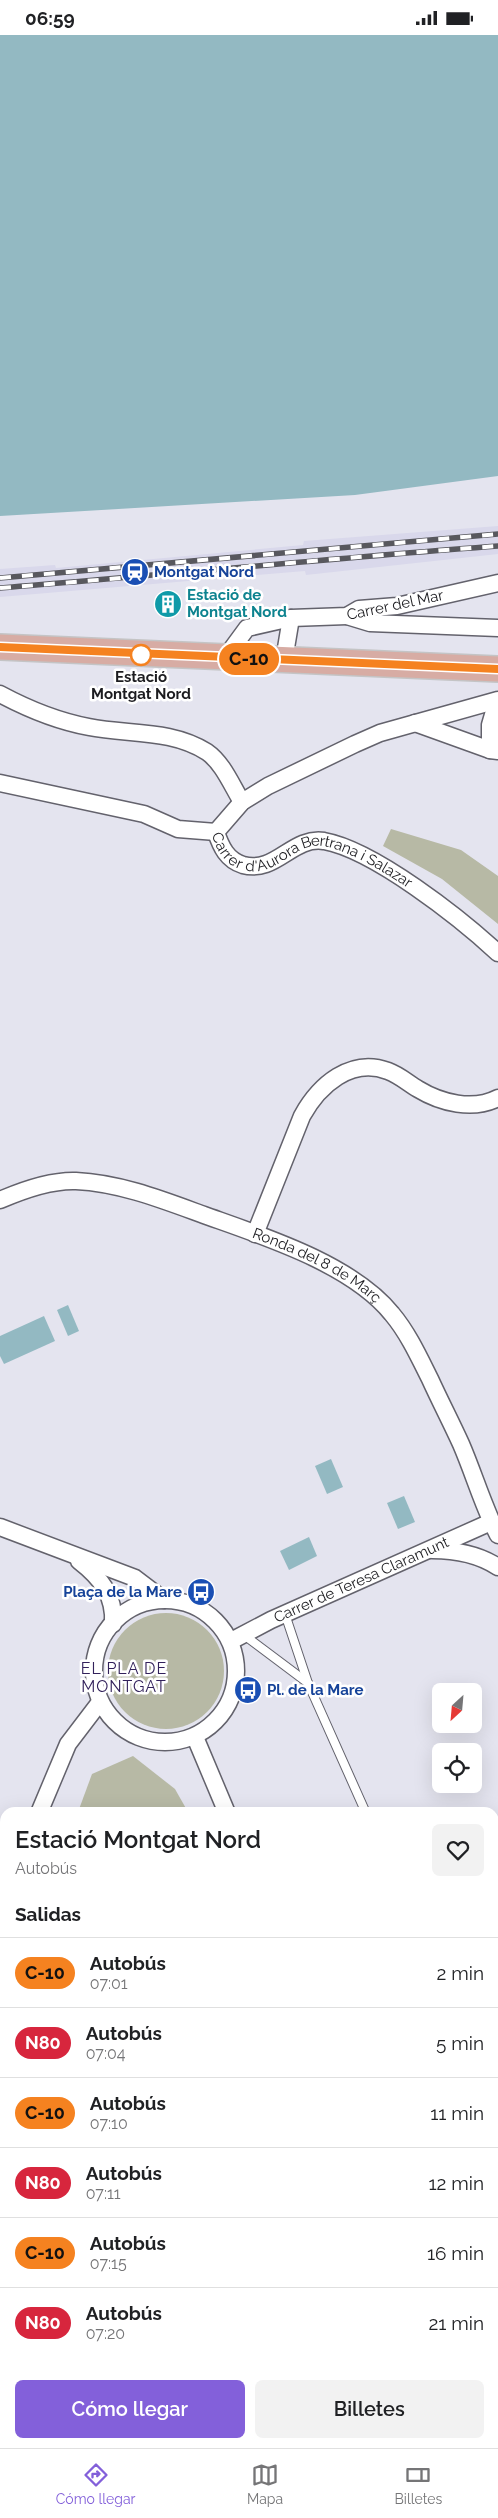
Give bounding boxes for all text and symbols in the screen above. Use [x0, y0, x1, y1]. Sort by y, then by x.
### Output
text: 06:59 [25, 7, 75, 29]
station icon: Montgat Nord [120, 557, 150, 587]
place label: Montgat Nord [154, 563, 254, 581]
place label: Estació de Montgat Nord [187, 586, 287, 621]
street label: Carrer del Mar [345, 586, 446, 624]
building icon: Estació de Montgat Nord [153, 589, 183, 619]
line badge: C-10 [214, 643, 284, 675]
marker: Estació Montgat Nord [130, 644, 152, 666]
text: C-10 [229, 648, 269, 669]
place label: Estació Montgat Nord [91, 668, 191, 703]
street label: Carrer d'Aurora Bertrana i Salazar [208, 830, 417, 892]
street label: Ronda del 8 de Març [250, 1224, 385, 1307]
street label: Carrer de Teresa Claramunt [271, 1533, 452, 1627]
bus stop icon: Plaça de la Mare [186, 1577, 216, 1607]
place label: Plaça de la Mare [63, 1583, 182, 1601]
district label: EL PLA DE MONTGAT [81, 1659, 167, 1696]
bus stop icon: Pl. de la Mare [233, 1675, 263, 1705]
place label: Pl. de la Mare [267, 1681, 363, 1699]
north arrow [432, 1683, 482, 1733]
map controls [432, 1683, 482, 1793]
button: locate [432, 1743, 482, 1793]
button: heart [432, 1824, 484, 1876]
text: Estació Montgat Nord [15, 1825, 261, 1854]
text: Autobús [15, 1859, 77, 1878]
text: Salidas [15, 1903, 81, 1925]
text: Autobús [90, 1952, 166, 1974]
text: C-10 [25, 1962, 65, 1983]
text: 2 min [437, 1962, 484, 1984]
text: 07:01 [90, 1974, 128, 1993]
text: Autobús [86, 2022, 162, 2044]
text: N80 [25, 2032, 61, 2053]
text: 5 min [436, 2032, 484, 2054]
text: 07:04 [86, 2044, 125, 2063]
text: Autobús [90, 2092, 166, 2114]
text: C-10 [25, 2102, 65, 2123]
text: 11 min [430, 2102, 484, 2124]
text: 07:10 [90, 2114, 128, 2133]
text: Autobús [86, 2162, 162, 2184]
text: N80 [25, 2172, 61, 2193]
text: 12 min [428, 2172, 484, 2194]
text: 07:11 [86, 2184, 121, 2203]
text: Autobús [90, 2232, 166, 2254]
text: C-10 [25, 2242, 65, 2263]
text: 16 min [427, 2242, 484, 2264]
text: 07:15 [90, 2254, 127, 2273]
text: Autobús [86, 2302, 162, 2324]
text: N80 [25, 2312, 61, 2333]
text: 21 min [428, 2312, 484, 2334]
text: 07:20 [86, 2324, 125, 2343]
button: Cómo llegar [15, 2380, 245, 2438]
button: Billetes [255, 2380, 484, 2438]
tab: Cómo llegar [56, 2461, 135, 2507]
tab: Mapa [247, 2461, 283, 2507]
tab: Billetes [395, 2461, 442, 2507]

